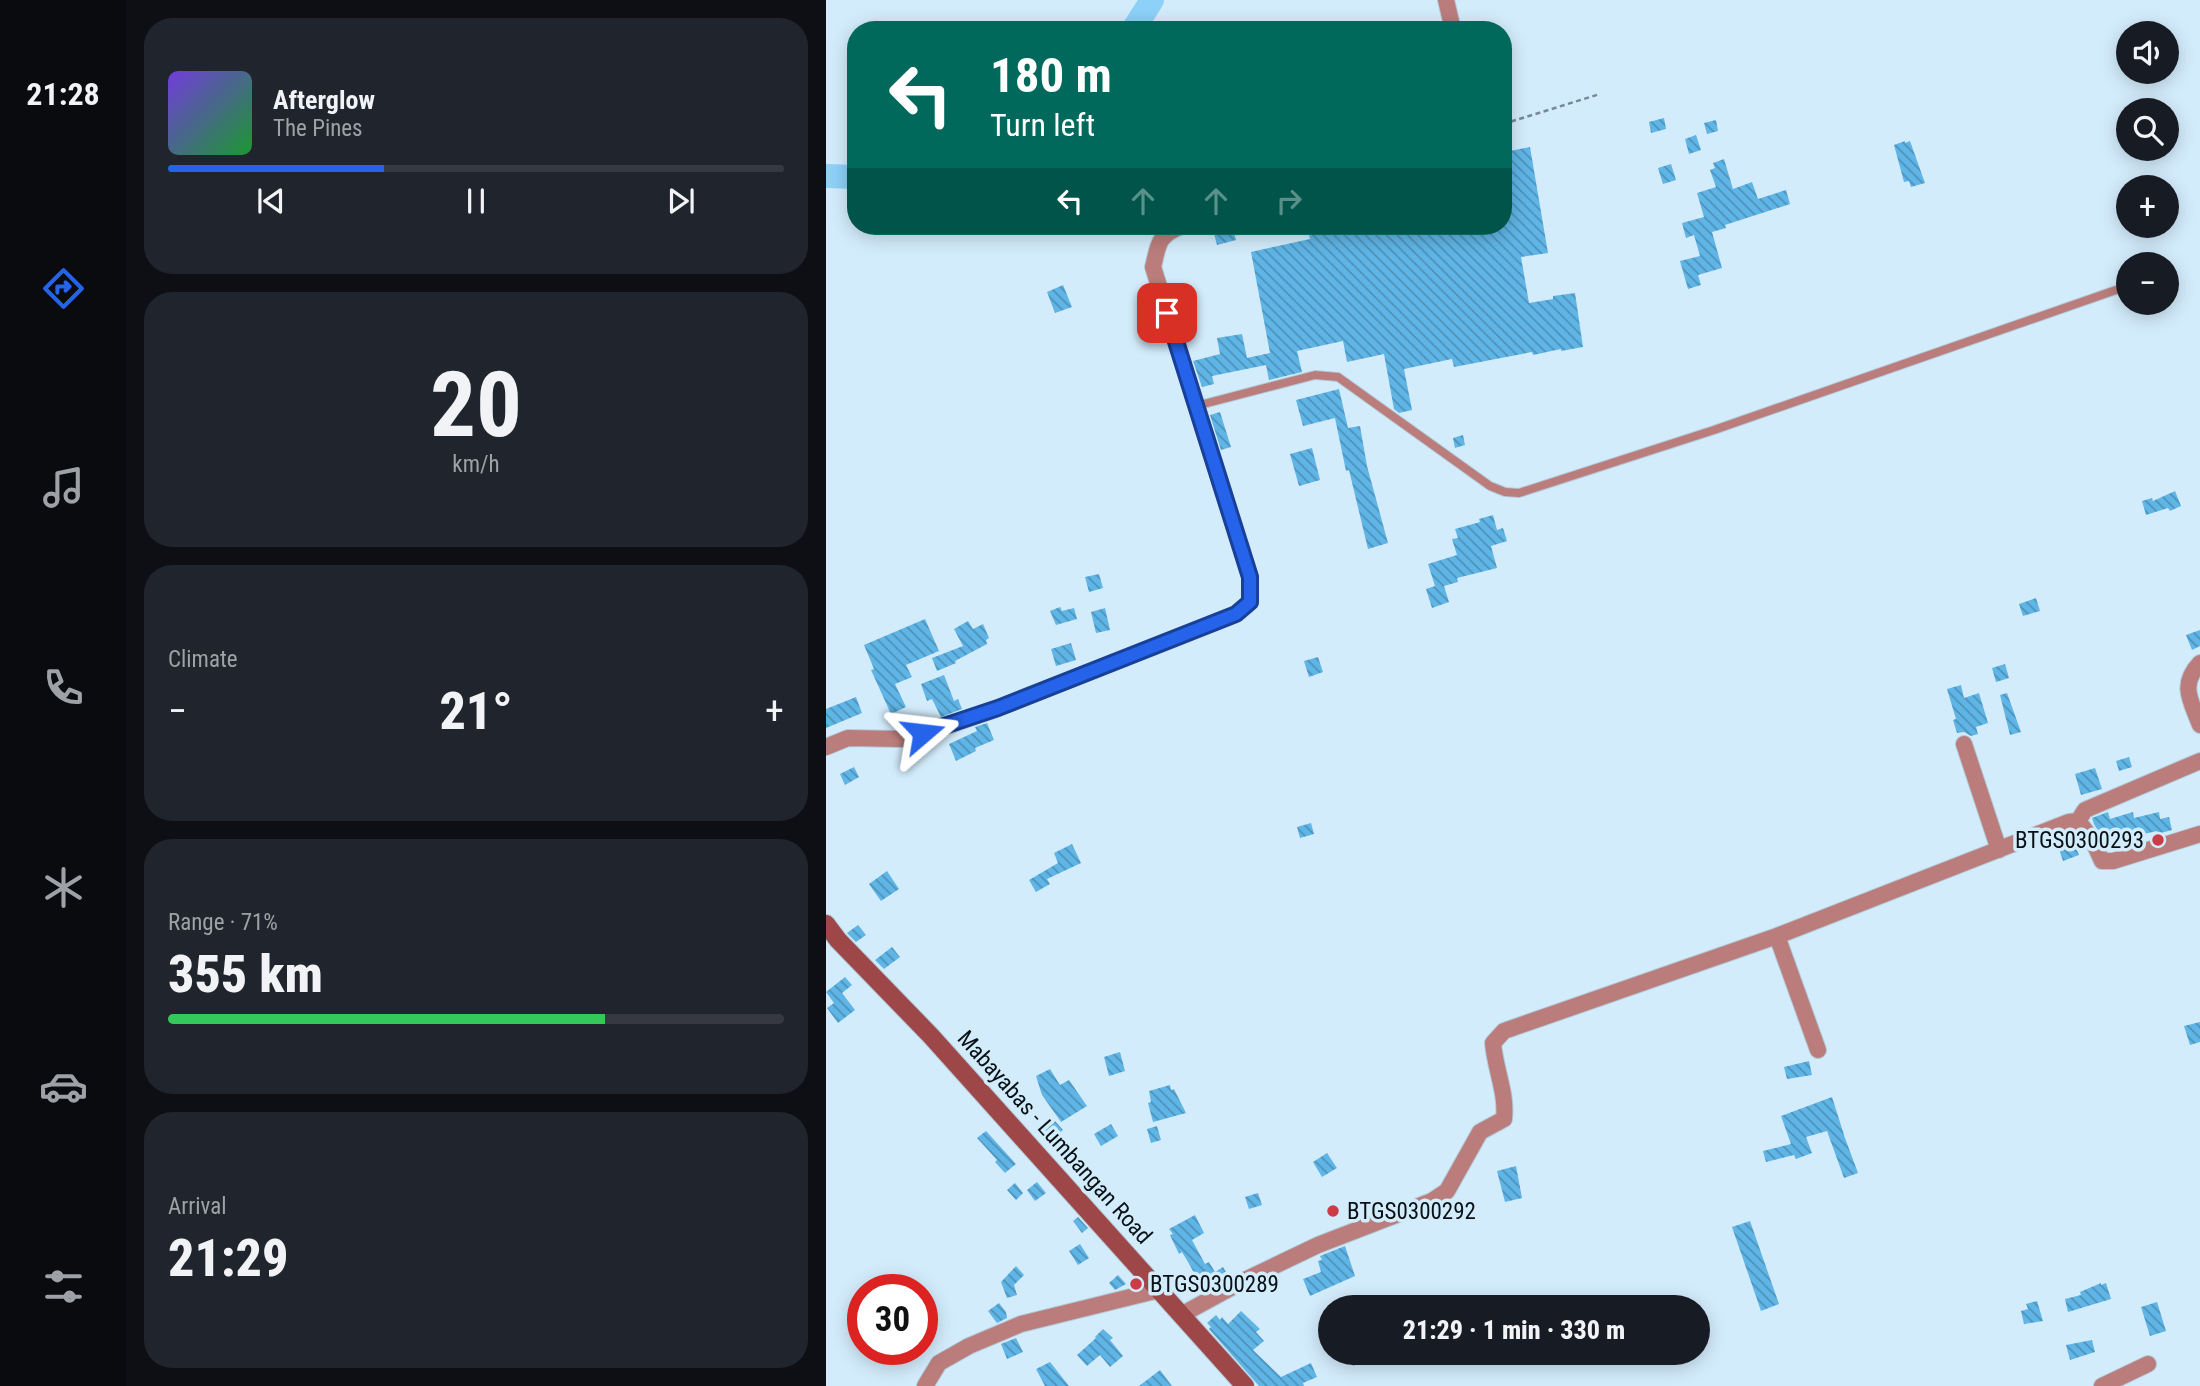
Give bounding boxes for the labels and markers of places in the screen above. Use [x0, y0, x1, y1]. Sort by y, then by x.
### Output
pin [1137, 283, 1197, 343]
place label: BTGS0300293 [2015, 827, 2144, 854]
marker: BTGS0300293 [2150, 832, 2166, 848]
place label: BTGS0300292 [1347, 1198, 1476, 1225]
marker: BTGS0300292 [1325, 1203, 1341, 1219]
place label: BTGS0300289 [1150, 1271, 1279, 1298]
marker: BTGS0300289 [1128, 1276, 1144, 1292]

